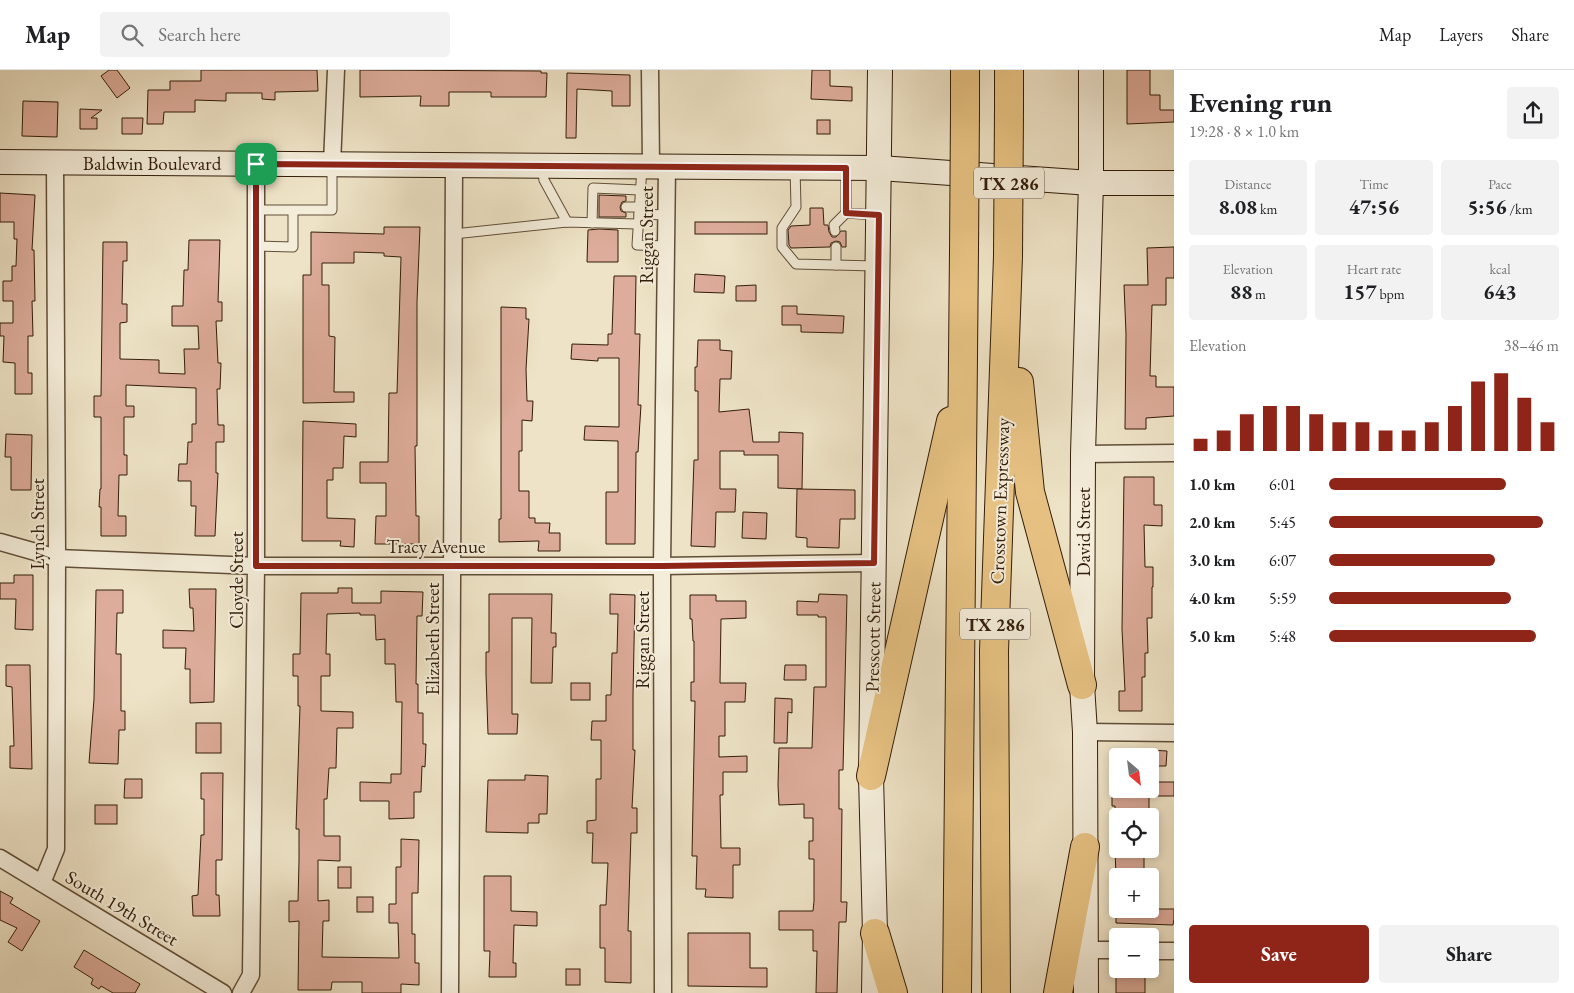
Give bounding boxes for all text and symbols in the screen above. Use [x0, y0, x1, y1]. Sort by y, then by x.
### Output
search box [100, 12, 450, 57]
text: Map [25, 19, 70, 50]
icon: search [118, 21, 146, 49]
text: Search here [158, 22, 241, 47]
text: Map [1379, 23, 1411, 46]
text: Layers [1439, 23, 1483, 46]
text: Share [1511, 23, 1549, 46]
text: Evening run [1189, 84, 1332, 120]
button: share [1507, 87, 1559, 139]
text: 19:28 · 8 × 1.0 km [1189, 121, 1299, 142]
pin [235, 143, 277, 185]
icon: arrive [242, 150, 270, 178]
street label: Baldwin Boulevard [83, 151, 222, 176]
road number: TX 286 [974, 168, 1044, 198]
text: Distance [1225, 175, 1271, 193]
text: Time [1359, 175, 1389, 193]
text: Pace [1488, 175, 1512, 193]
street label: Riggan Street [634, 186, 659, 284]
text: 8.08 [1219, 193, 1257, 220]
text: 47:56 [1349, 193, 1399, 220]
text: 5:56 [1467, 193, 1507, 220]
text: km [1257, 200, 1277, 218]
text: /km [1507, 200, 1533, 218]
text: Elevation [1223, 260, 1273, 278]
text: Heart rate [1347, 260, 1401, 278]
text: kcal [1490, 260, 1511, 278]
text: 88 [1230, 278, 1252, 305]
text: 157 [1343, 278, 1377, 305]
text: 643 [1483, 278, 1517, 305]
text: m [1252, 285, 1266, 303]
text: bpm [1377, 285, 1405, 303]
text: Elevation [1189, 335, 1247, 356]
text: 38–46 m [1504, 335, 1559, 356]
street label: Crosstown Expressway [985, 417, 1015, 585]
text: 1.0 km [1189, 474, 1235, 495]
text: 6:01 [1269, 474, 1296, 495]
street label: Lynch Street [25, 478, 50, 570]
street label: David Street [1071, 487, 1096, 577]
text: 2.0 km [1189, 512, 1235, 533]
text: 5:45 [1269, 512, 1296, 533]
street label: Cloyde Street [224, 531, 249, 629]
street label: Tracy Avenue [387, 534, 485, 559]
text: 3.0 km [1189, 550, 1235, 571]
text: 6:07 [1269, 550, 1296, 571]
street label: Presscott Street [860, 581, 886, 693]
street label: Elizabeth Street [420, 582, 445, 696]
text: 4.0 km [1189, 588, 1235, 609]
text: 5:59 [1269, 588, 1296, 609]
street label: Riggan Street [630, 591, 655, 689]
road number: TX 286 [960, 608, 1030, 640]
text: 5.0 km [1189, 626, 1235, 647]
text: 5:48 [1269, 626, 1296, 647]
north arrow [1109, 748, 1159, 798]
map controls [1109, 748, 1159, 978]
button: locate [1109, 808, 1159, 858]
street label: South 19th Street [61, 864, 183, 952]
button: + [1109, 868, 1159, 918]
button: Save [1189, 925, 1369, 983]
button: Share [1379, 925, 1559, 983]
button: − [1109, 928, 1159, 978]

